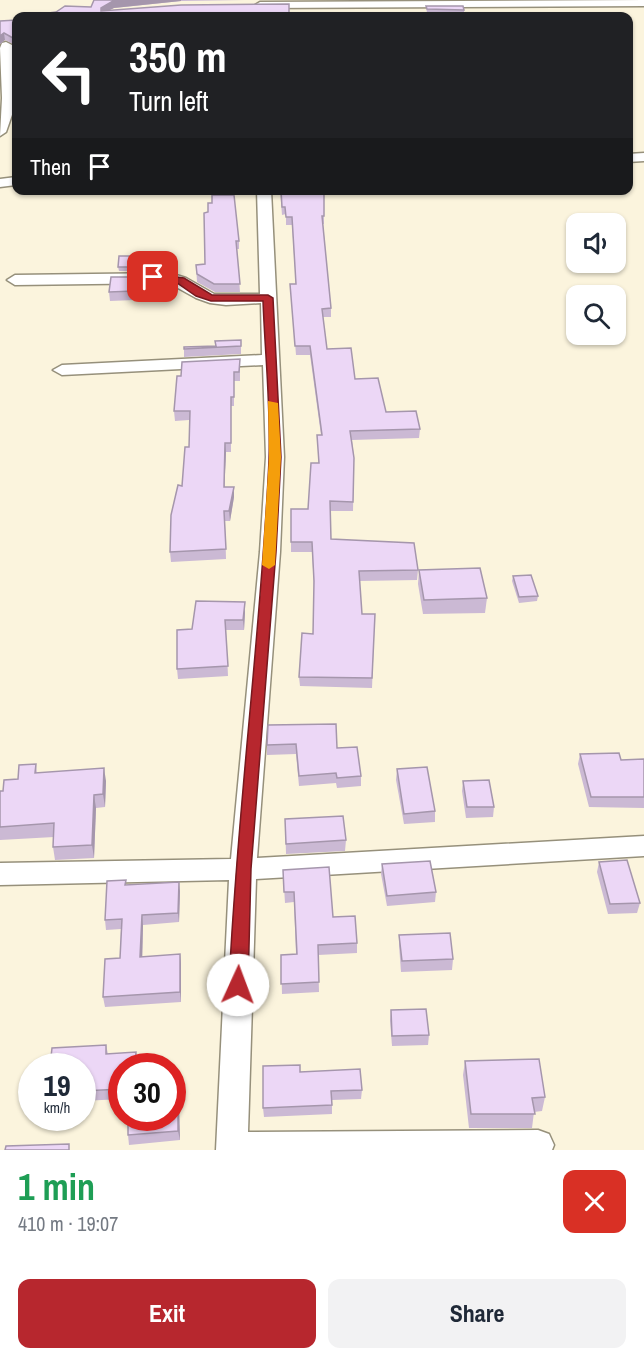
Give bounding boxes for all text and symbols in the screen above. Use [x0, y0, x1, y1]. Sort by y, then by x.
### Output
text: 350 m [129, 29, 227, 85]
icon: left [30, 36, 108, 114]
text: Turn left [129, 83, 208, 119]
icon: arrive [83, 150, 116, 183]
text: Then [30, 152, 71, 182]
map controls [566, 213, 626, 345]
button: sound [566, 213, 626, 273]
pin [127, 251, 178, 302]
icon: arrive [136, 260, 169, 293]
button: search [566, 285, 626, 345]
position arrow [206, 953, 270, 1017]
speed limit sign: 30 [108, 1053, 186, 1131]
text: 19 [43, 1065, 71, 1105]
text: km/h [44, 1097, 70, 1118]
text: 1 min [18, 1163, 95, 1211]
button: close [563, 1170, 626, 1233]
text: 410 m · 19:07 [18, 1210, 118, 1237]
button: Exit [18, 1279, 316, 1348]
button: Share [328, 1279, 626, 1348]

